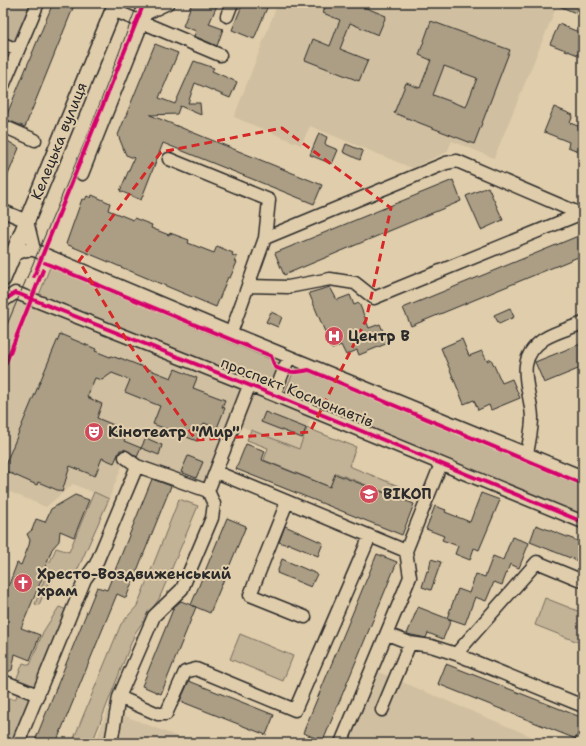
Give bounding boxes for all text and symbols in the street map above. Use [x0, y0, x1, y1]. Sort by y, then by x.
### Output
street label: Келецька вулиця [26, 79, 92, 203]
hospital icon: Центр В [323, 325, 345, 347]
place label: Центр В [348, 326, 410, 346]
street label: проспект Космонавтів [218, 352, 376, 432]
theatre icon: Кінотеатр "Мир" [83, 421, 105, 443]
place label: Кінотеатр "Мир" [108, 422, 240, 442]
school or university icon: ВІКОП [358, 483, 380, 505]
place label: ВІКОП [383, 484, 432, 504]
place label: Хресто-Воздвиженський храм [37, 564, 232, 601]
church icon: Хресто-Воздвиженський храм [12, 572, 34, 594]

